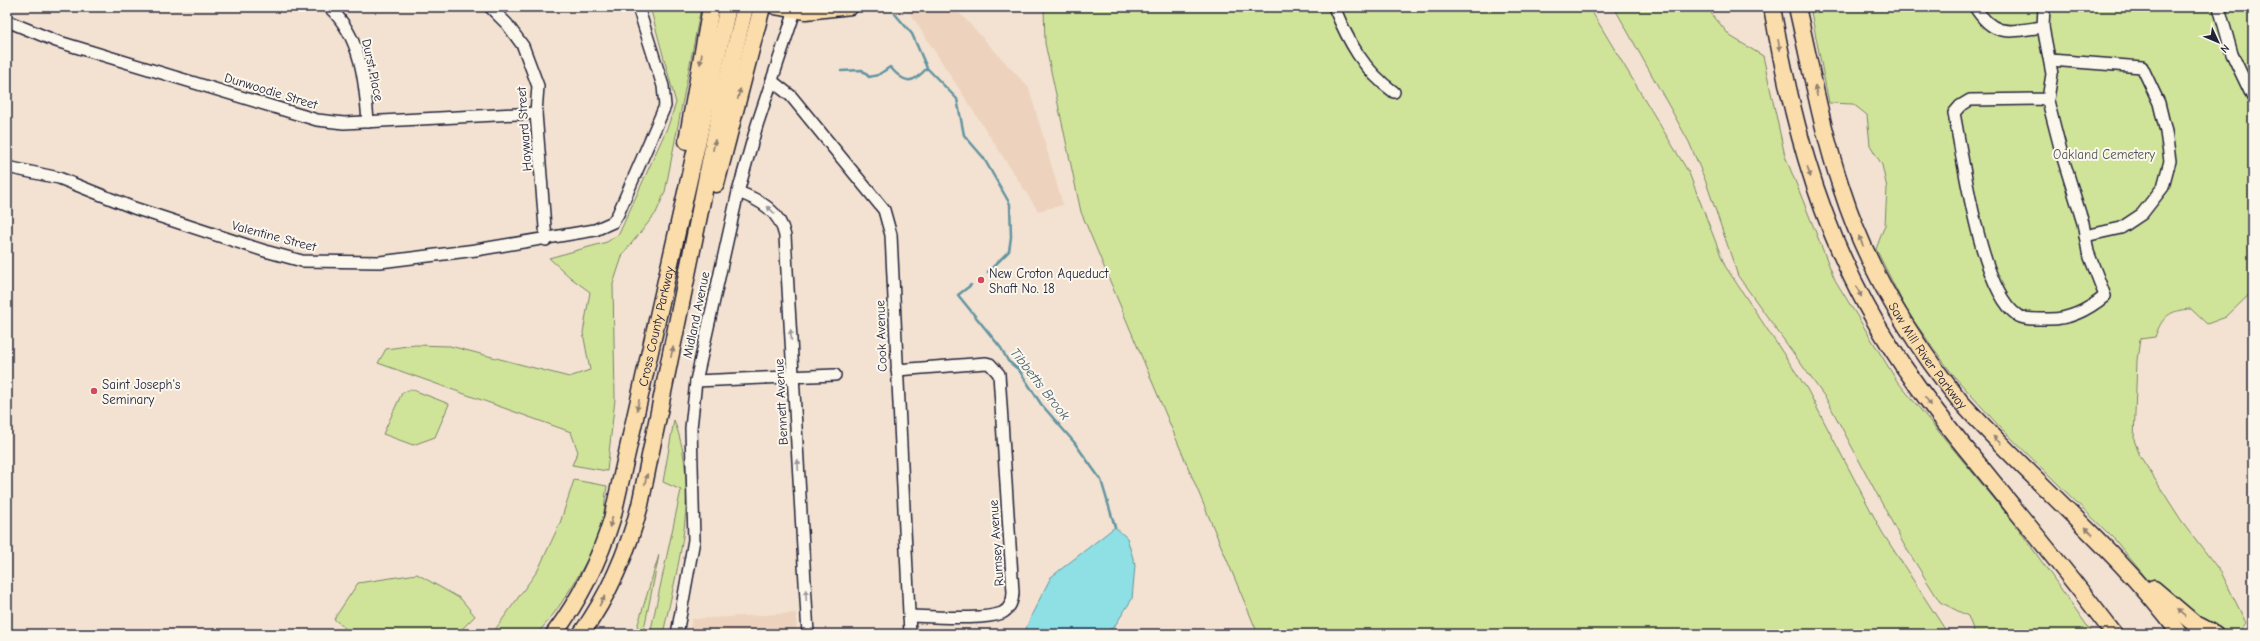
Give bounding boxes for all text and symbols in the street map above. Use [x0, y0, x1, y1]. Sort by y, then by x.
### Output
north arrow [2198, 22, 2238, 62]
street label: Durst Place [359, 38, 387, 103]
one-way arrow [1776, 39, 1782, 52]
text: N [2218, 41, 2232, 56]
one-way arrow [698, 53, 704, 65]
street label: Dunwoodie Street [223, 70, 321, 113]
street label: Hayward Street [513, 85, 534, 172]
one-way arrow [1813, 85, 1819, 97]
one-way arrow [737, 88, 743, 100]
one-way arrow [711, 139, 717, 151]
park label: Oakland Cemetery [2053, 147, 2155, 162]
one-way arrow [1806, 166, 1812, 178]
one-way arrow [766, 205, 776, 215]
street label: Valentine Street [230, 218, 319, 255]
one-way arrow [1858, 236, 1864, 247]
street label: Cross County Parkway [635, 265, 677, 388]
place label: New Croton Aqueduct Shaft No. 18 [989, 266, 1110, 296]
street label: Midland Avenue [679, 270, 713, 360]
marker: New Croton Aqueduct Shaft No. 18 [976, 275, 986, 285]
one-way arrow [1855, 286, 1862, 298]
street label: Cook Avenue [872, 299, 890, 372]
street label: Saw Mill River Parkway [1886, 299, 1971, 412]
one-way arrow [787, 329, 794, 342]
water label: Tibbetts Brook [1006, 344, 1074, 424]
one-way arrow [670, 346, 676, 358]
street label: Bennett Avenue [771, 358, 791, 446]
place label: Saint Joseph's Seminary [102, 377, 181, 407]
marker: Saint Joseph's Seminary [89, 386, 99, 396]
one-way arrow [1924, 396, 1932, 407]
one-way arrow [635, 399, 641, 412]
one-way arrow [1992, 435, 2002, 445]
one-way arrow [795, 459, 802, 471]
one-way arrow [643, 473, 649, 485]
street label: Rumsey Avenue [985, 499, 1007, 587]
one-way arrow [608, 517, 614, 529]
one-way arrow [2084, 526, 2094, 536]
one-way arrow [802, 589, 809, 601]
one-way arrow [599, 595, 605, 607]
one-way arrow [2177, 609, 2187, 618]

